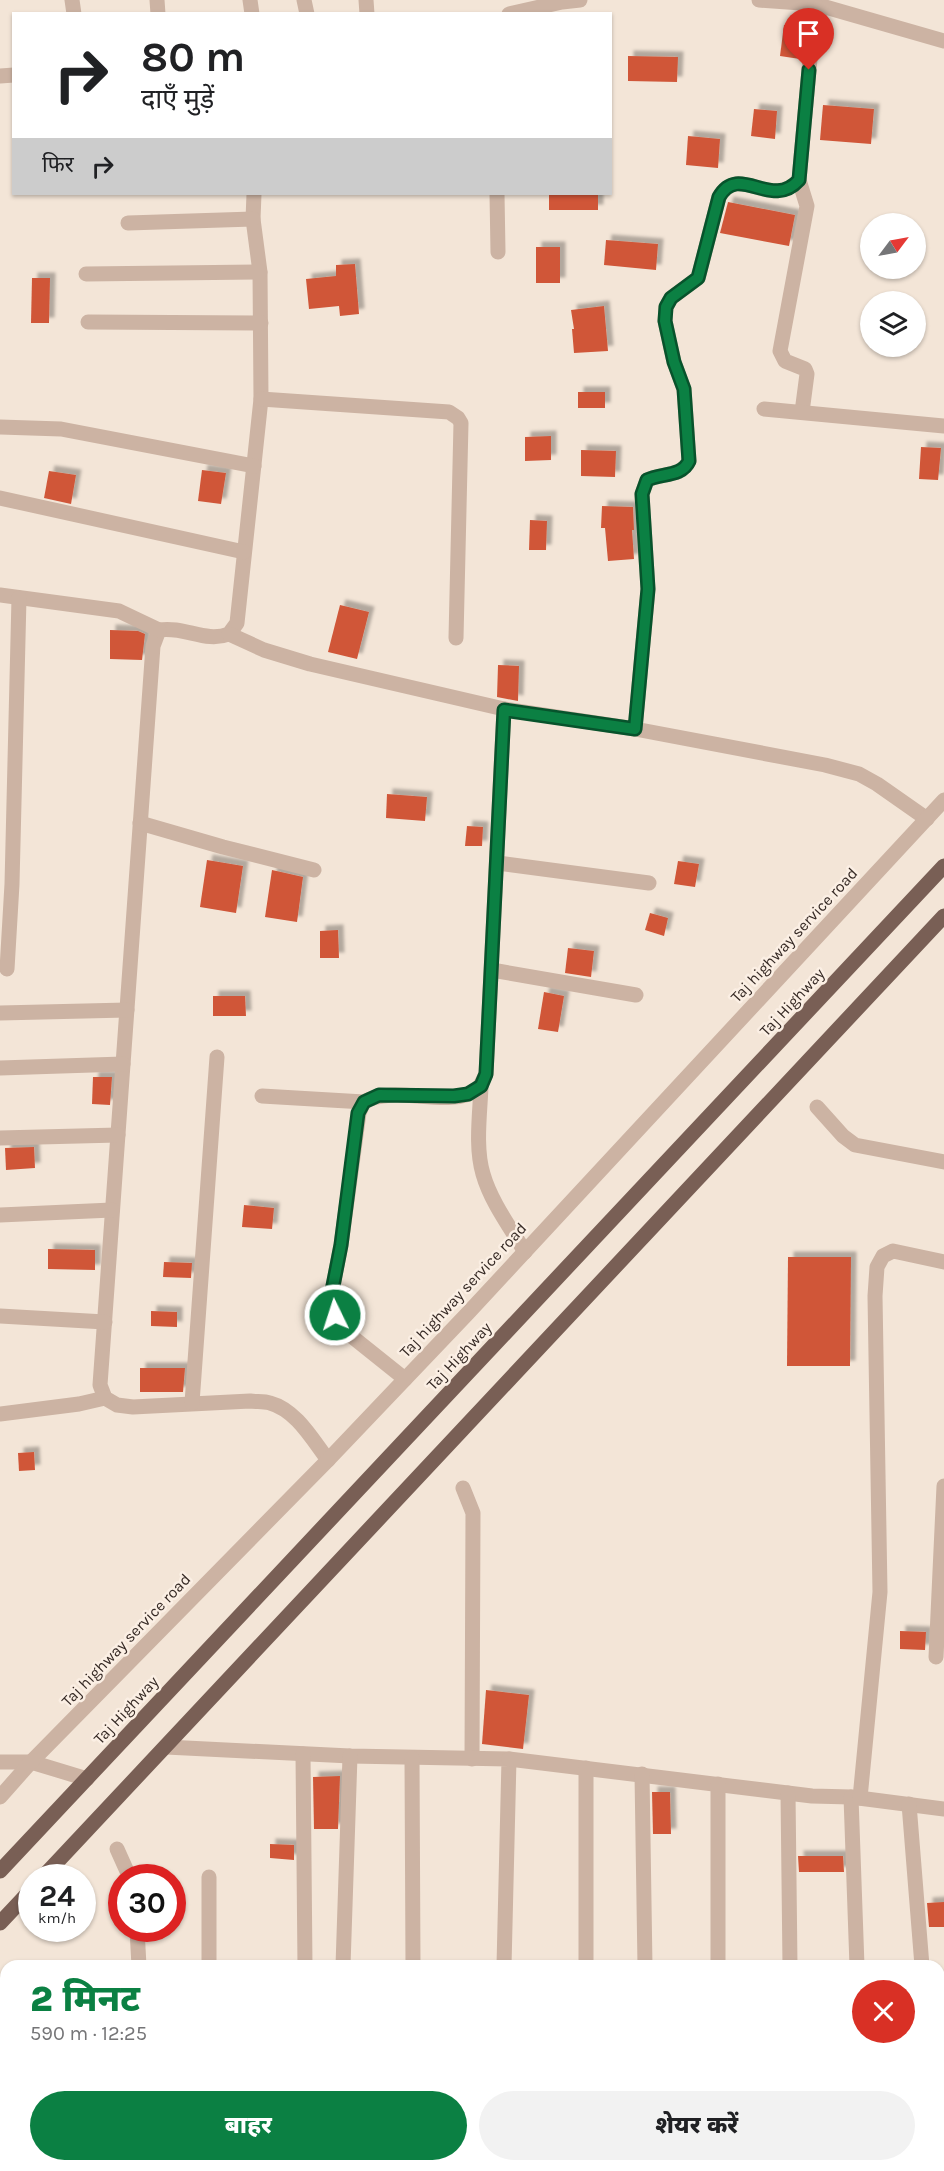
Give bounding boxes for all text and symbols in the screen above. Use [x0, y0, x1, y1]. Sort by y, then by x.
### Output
pin [783, 8, 834, 70]
icon: arrive [792, 17, 825, 50]
text: 80 m [141, 32, 245, 82]
icon: right [42, 36, 120, 114]
text: दाएँ मुड़ें [141, 83, 214, 115]
icon: right [86, 150, 119, 183]
text: फिर [42, 152, 74, 178]
north arrow [860, 213, 926, 279]
map controls [860, 213, 926, 357]
button: layers [860, 291, 926, 357]
street label: Taj highway service road [727, 864, 861, 1006]
street label: Taj Highway [756, 964, 829, 1040]
street label: Taj highway service road [396, 1219, 530, 1361]
position arrow [303, 1283, 367, 1347]
street label: Taj Highway [423, 1318, 496, 1394]
street label: Taj highway service road [58, 1570, 194, 1710]
street label: Taj Highway [90, 1672, 163, 1748]
speed limit sign: 30 [108, 1864, 186, 1942]
text: 24 [39, 1878, 75, 1914]
text: km/h [38, 1909, 76, 1927]
text: 2 मिनट [30, 1978, 140, 2020]
button: close [852, 1980, 915, 2043]
text: 590 m · 12:25 [30, 2022, 147, 2045]
button: बाहर [30, 2091, 467, 2160]
button: शेयर करें [479, 2091, 915, 2160]

